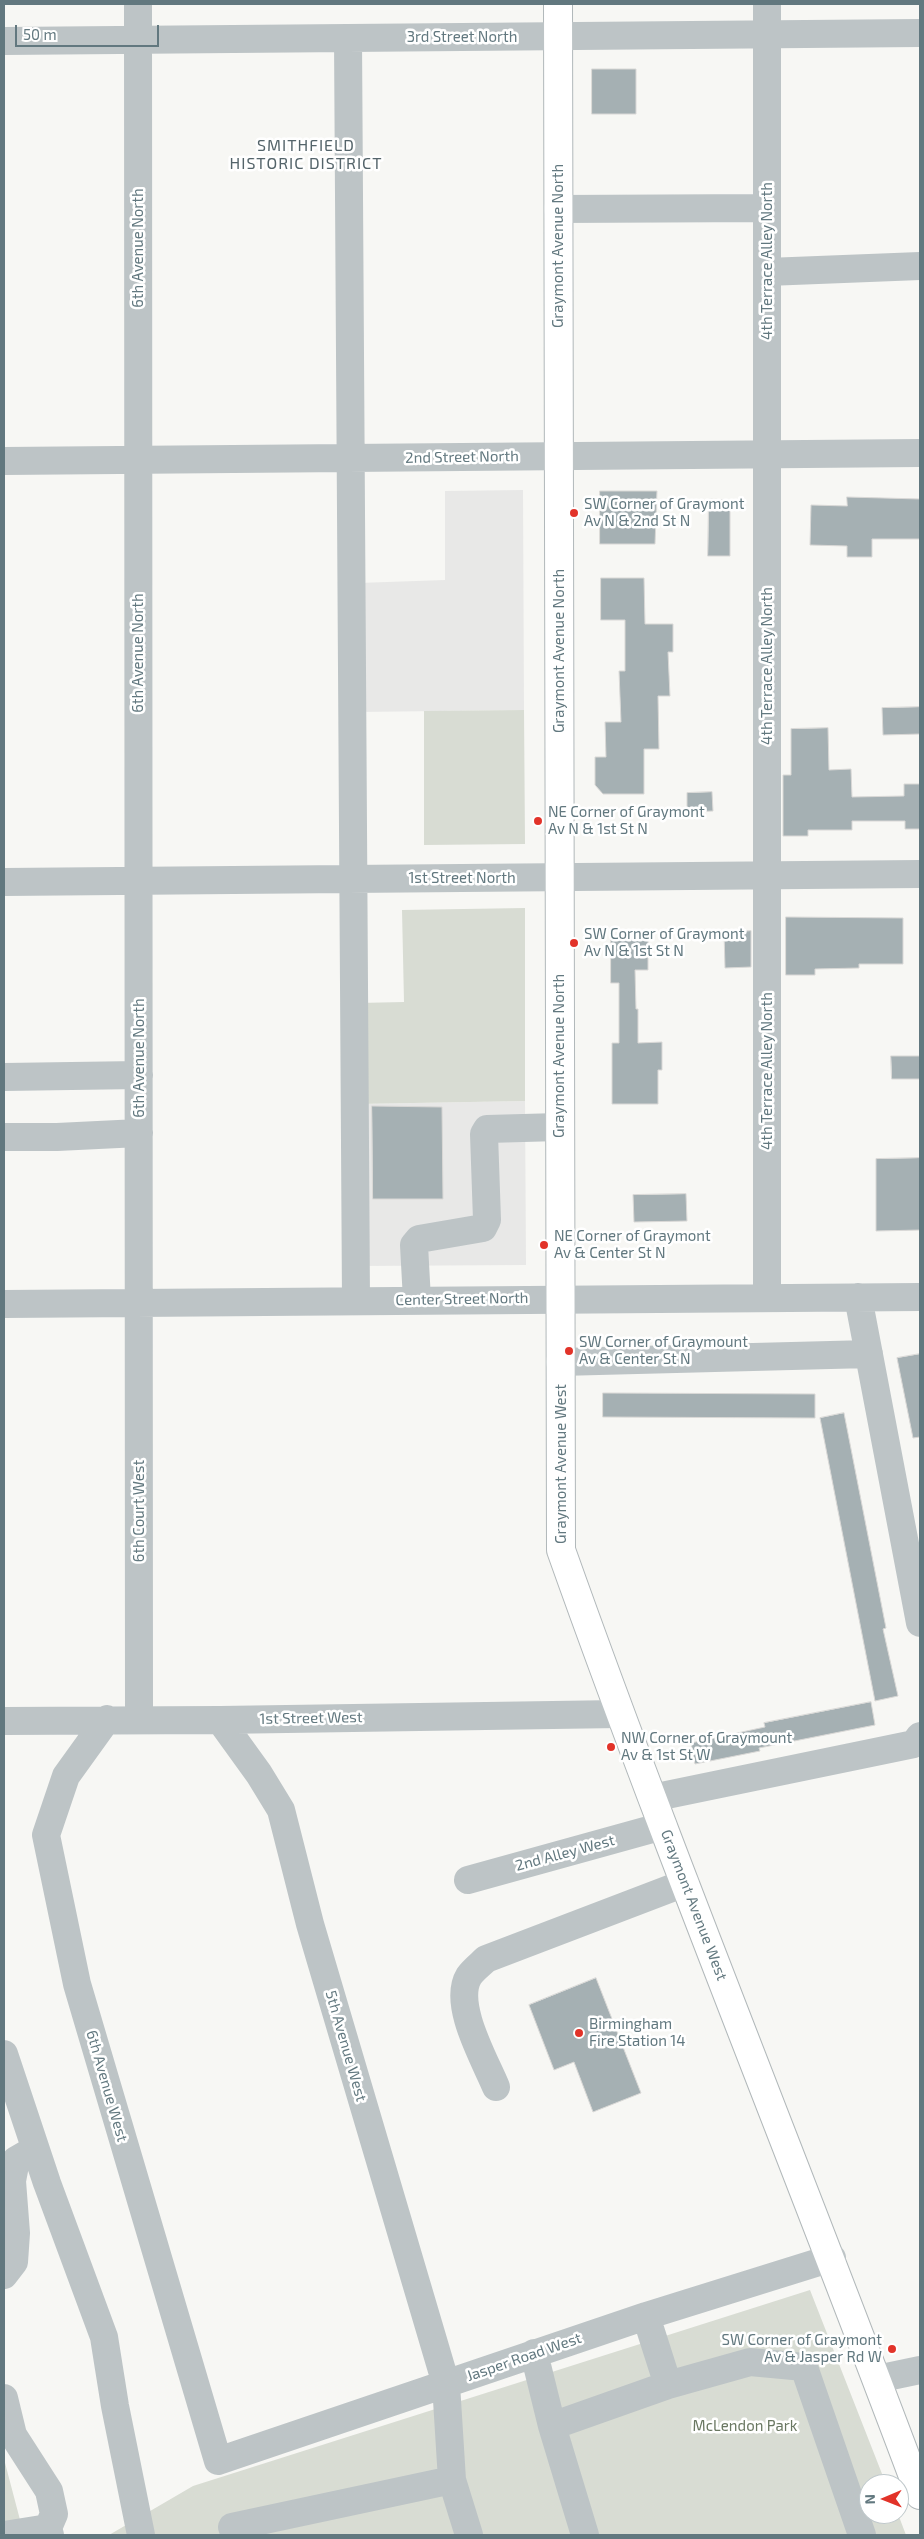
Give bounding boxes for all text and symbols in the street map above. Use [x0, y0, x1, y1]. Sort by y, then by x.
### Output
scale bar [18, 15, 161, 47]
text: 50 m [23, 25, 57, 43]
street label: 3rd Street North [407, 28, 517, 46]
district label: SMITHFIELD HISTORIC DISTRICT [227, 136, 385, 174]
street label: Graymont Avenue North [549, 164, 567, 328]
street label: 4th Terrace Alley North [758, 182, 776, 340]
street label: 6th Avenue North [129, 188, 147, 308]
street label: 2nd Street North [405, 447, 519, 467]
place label: SW Corner of Graymont Av N & 2nd St N [584, 495, 744, 530]
marker: SW Corner of Graymont Av N & 2nd St N [568, 507, 580, 519]
street label: Graymont Avenue North [550, 569, 568, 733]
street label: 4th Terrace Alley North [758, 587, 776, 745]
street label: 6th Avenue North [129, 593, 147, 713]
place label: NE Corner of Graymont Av N & 1st St N [548, 803, 705, 838]
marker: NE Corner of Graymont Av N & 1st St N [532, 815, 544, 827]
street label: 1st Street North [408, 869, 516, 887]
place label: SW Corner of Graymont Av N & 1st St N [584, 925, 744, 960]
marker: SW Corner of Graymont Av N & 1st St N [568, 937, 580, 949]
street label: Graymont Avenue North [550, 974, 568, 1138]
street label: 4th Terrace Alley North [758, 992, 776, 1150]
street label: 6th Avenue North [130, 998, 148, 1118]
place label: NE Corner of Graymont Av & Center St N [554, 1227, 711, 1262]
marker: NE Corner of Graymont Av & Center St N [538, 1239, 550, 1251]
street label: Center Street North [395, 1289, 529, 1309]
place label: SW Corner of Graymount Av & Center St N [579, 1333, 748, 1368]
marker: SW Corner of Graymount Av & Center St N [563, 1345, 575, 1357]
street label: Graymont Avenue West [552, 1384, 570, 1544]
street label: 6th Court West [130, 1460, 148, 1562]
street label: 1st Street West [259, 1708, 363, 1728]
place label: NW Corner of Graymount Av & 1st St W [621, 1729, 792, 1764]
marker: NW Corner of Graymount Av & 1st St W [605, 1741, 617, 1753]
street label: Graymont Avenue West [657, 1827, 731, 1983]
street label: 2nd Alley West [513, 1831, 617, 1875]
street label: 5th Avenue West [322, 1988, 370, 2104]
place label: Birmingham Fire Station 14 [589, 2015, 686, 2050]
marker: Birmingham Fire Station 14 [573, 2027, 585, 2039]
street label: 6th Avenue West [82, 2028, 132, 2144]
street label: Jasper Road West [464, 2329, 584, 2385]
place label: SW Corner of Graymont Av & Jasper Rd W [722, 2331, 882, 2366]
marker: SW Corner of Graymont Av & Jasper Rd W [886, 2343, 898, 2355]
park label: McLendon Park [693, 2417, 797, 2435]
north arrow [859, 2474, 909, 2524]
text: N [861, 2494, 878, 2504]

